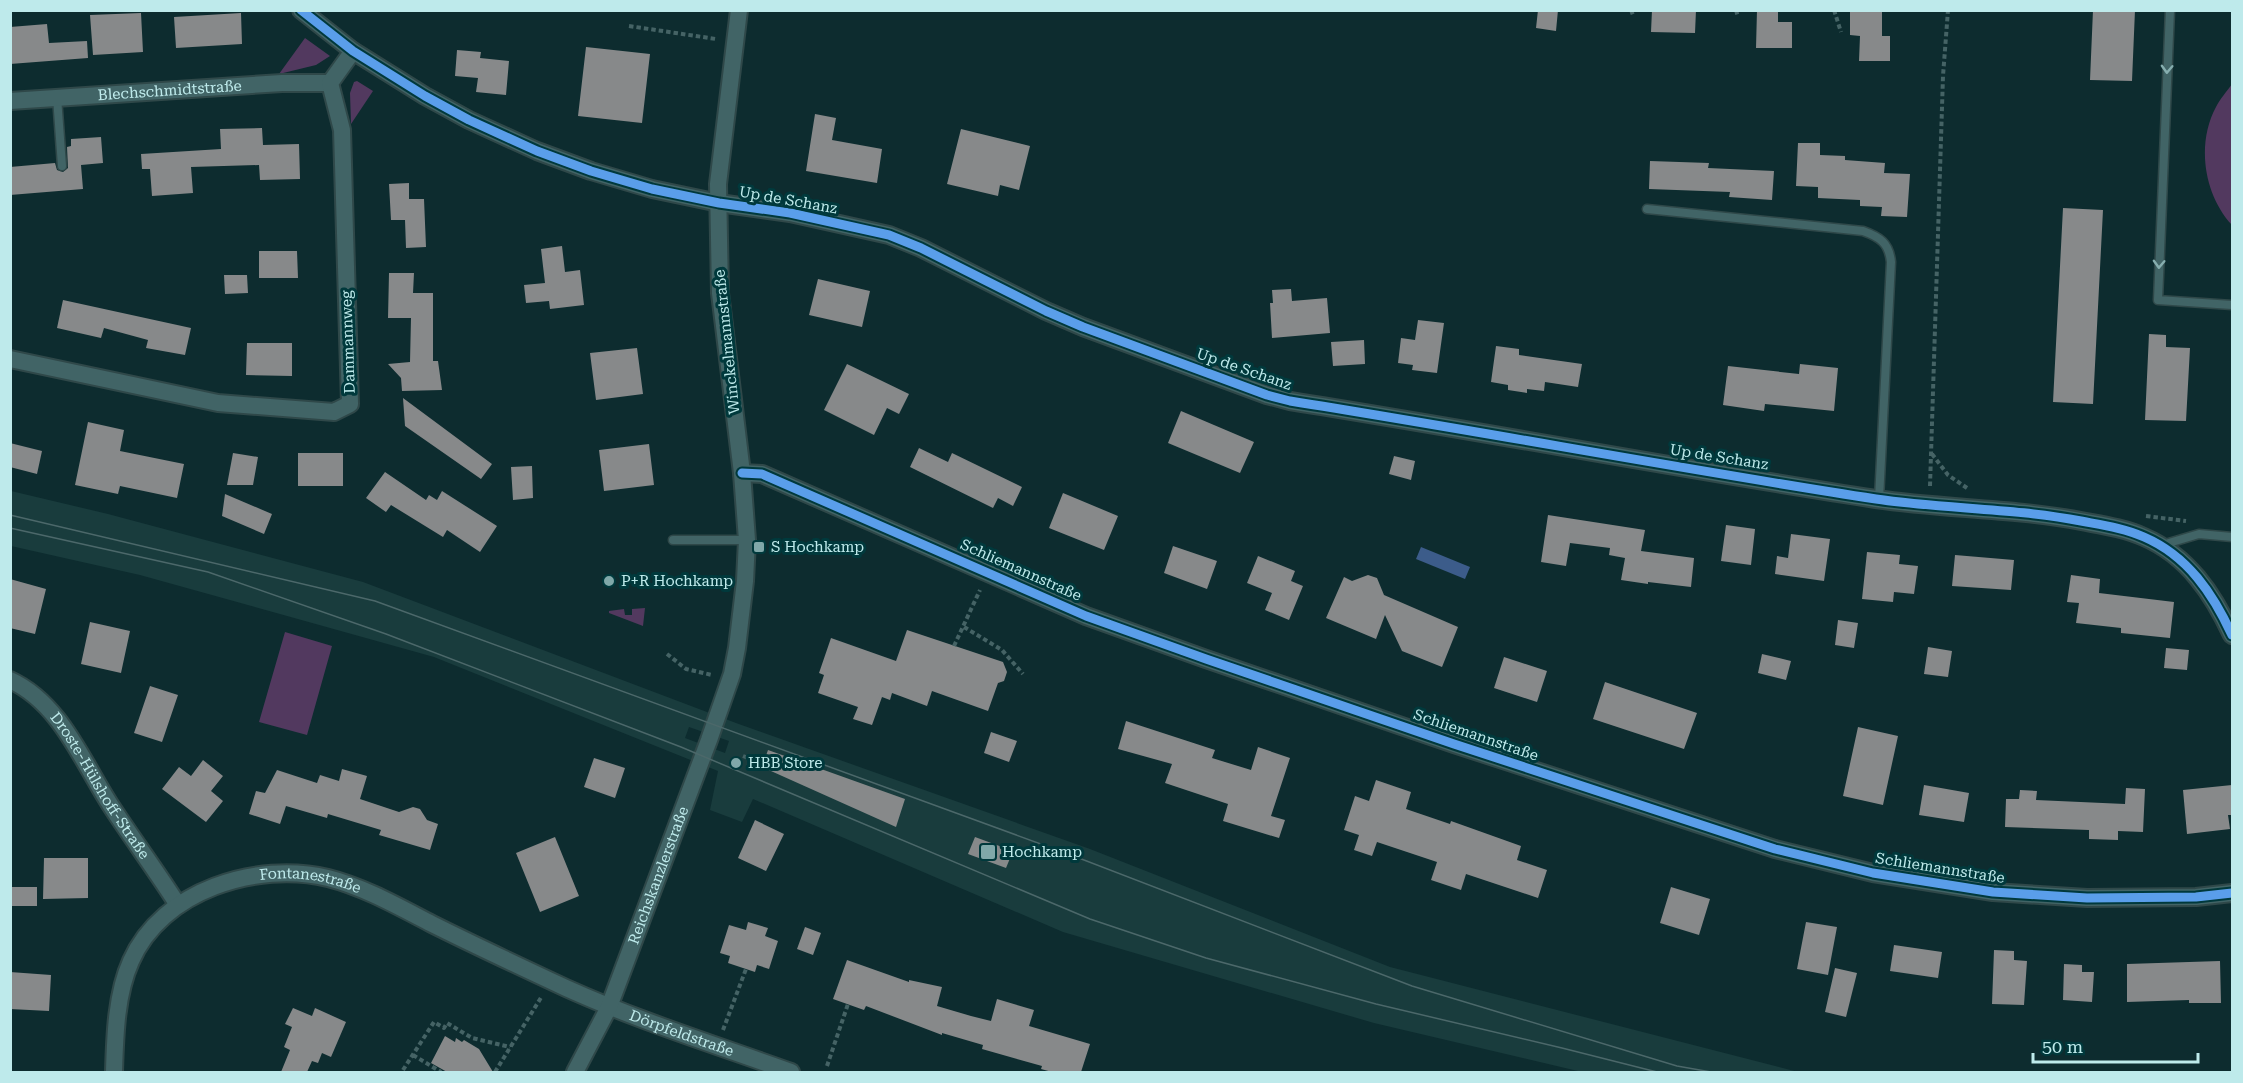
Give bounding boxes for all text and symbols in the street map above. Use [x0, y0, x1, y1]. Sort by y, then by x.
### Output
one-way arrow [2161, 64, 2174, 73]
street label: Blechschmidtstraße [97, 77, 242, 104]
street label: Up de Schanz [737, 182, 839, 218]
one-way arrow [2153, 259, 2166, 268]
street label: Winckelmannstraße [710, 269, 744, 415]
street label: Dammannweg [337, 290, 359, 394]
street label: Up de Schanz [1194, 344, 1294, 394]
street label: Up de Schanz [1668, 440, 1770, 474]
street label: Schliemannstraße [958, 535, 1084, 605]
place label: S Hochkamp [771, 538, 864, 556]
marker: S Hochkamp [752, 540, 766, 554]
place label: P+R Hochkamp [621, 572, 733, 590]
marker: P+R Hochkamp [602, 574, 616, 588]
street label: Schliemannstraße [1411, 705, 1541, 765]
street label: Droste-Hülshoff-Straße [46, 709, 153, 863]
place label: HBB Store [748, 754, 823, 772]
marker: HBB Store [729, 756, 743, 770]
street label: Reichskanzlerstraße [624, 804, 692, 947]
marker: Hochkamp [979, 843, 997, 861]
place label: Hochkamp [1002, 843, 1082, 861]
street label: Schliemannstraße [1874, 849, 2006, 887]
street label: Fontanestraße [258, 864, 364, 897]
street label: Dörpfeldstraße [627, 1006, 736, 1060]
scale bar [2033, 1026, 2198, 1064]
text: 50 m [2042, 1036, 2083, 1057]

